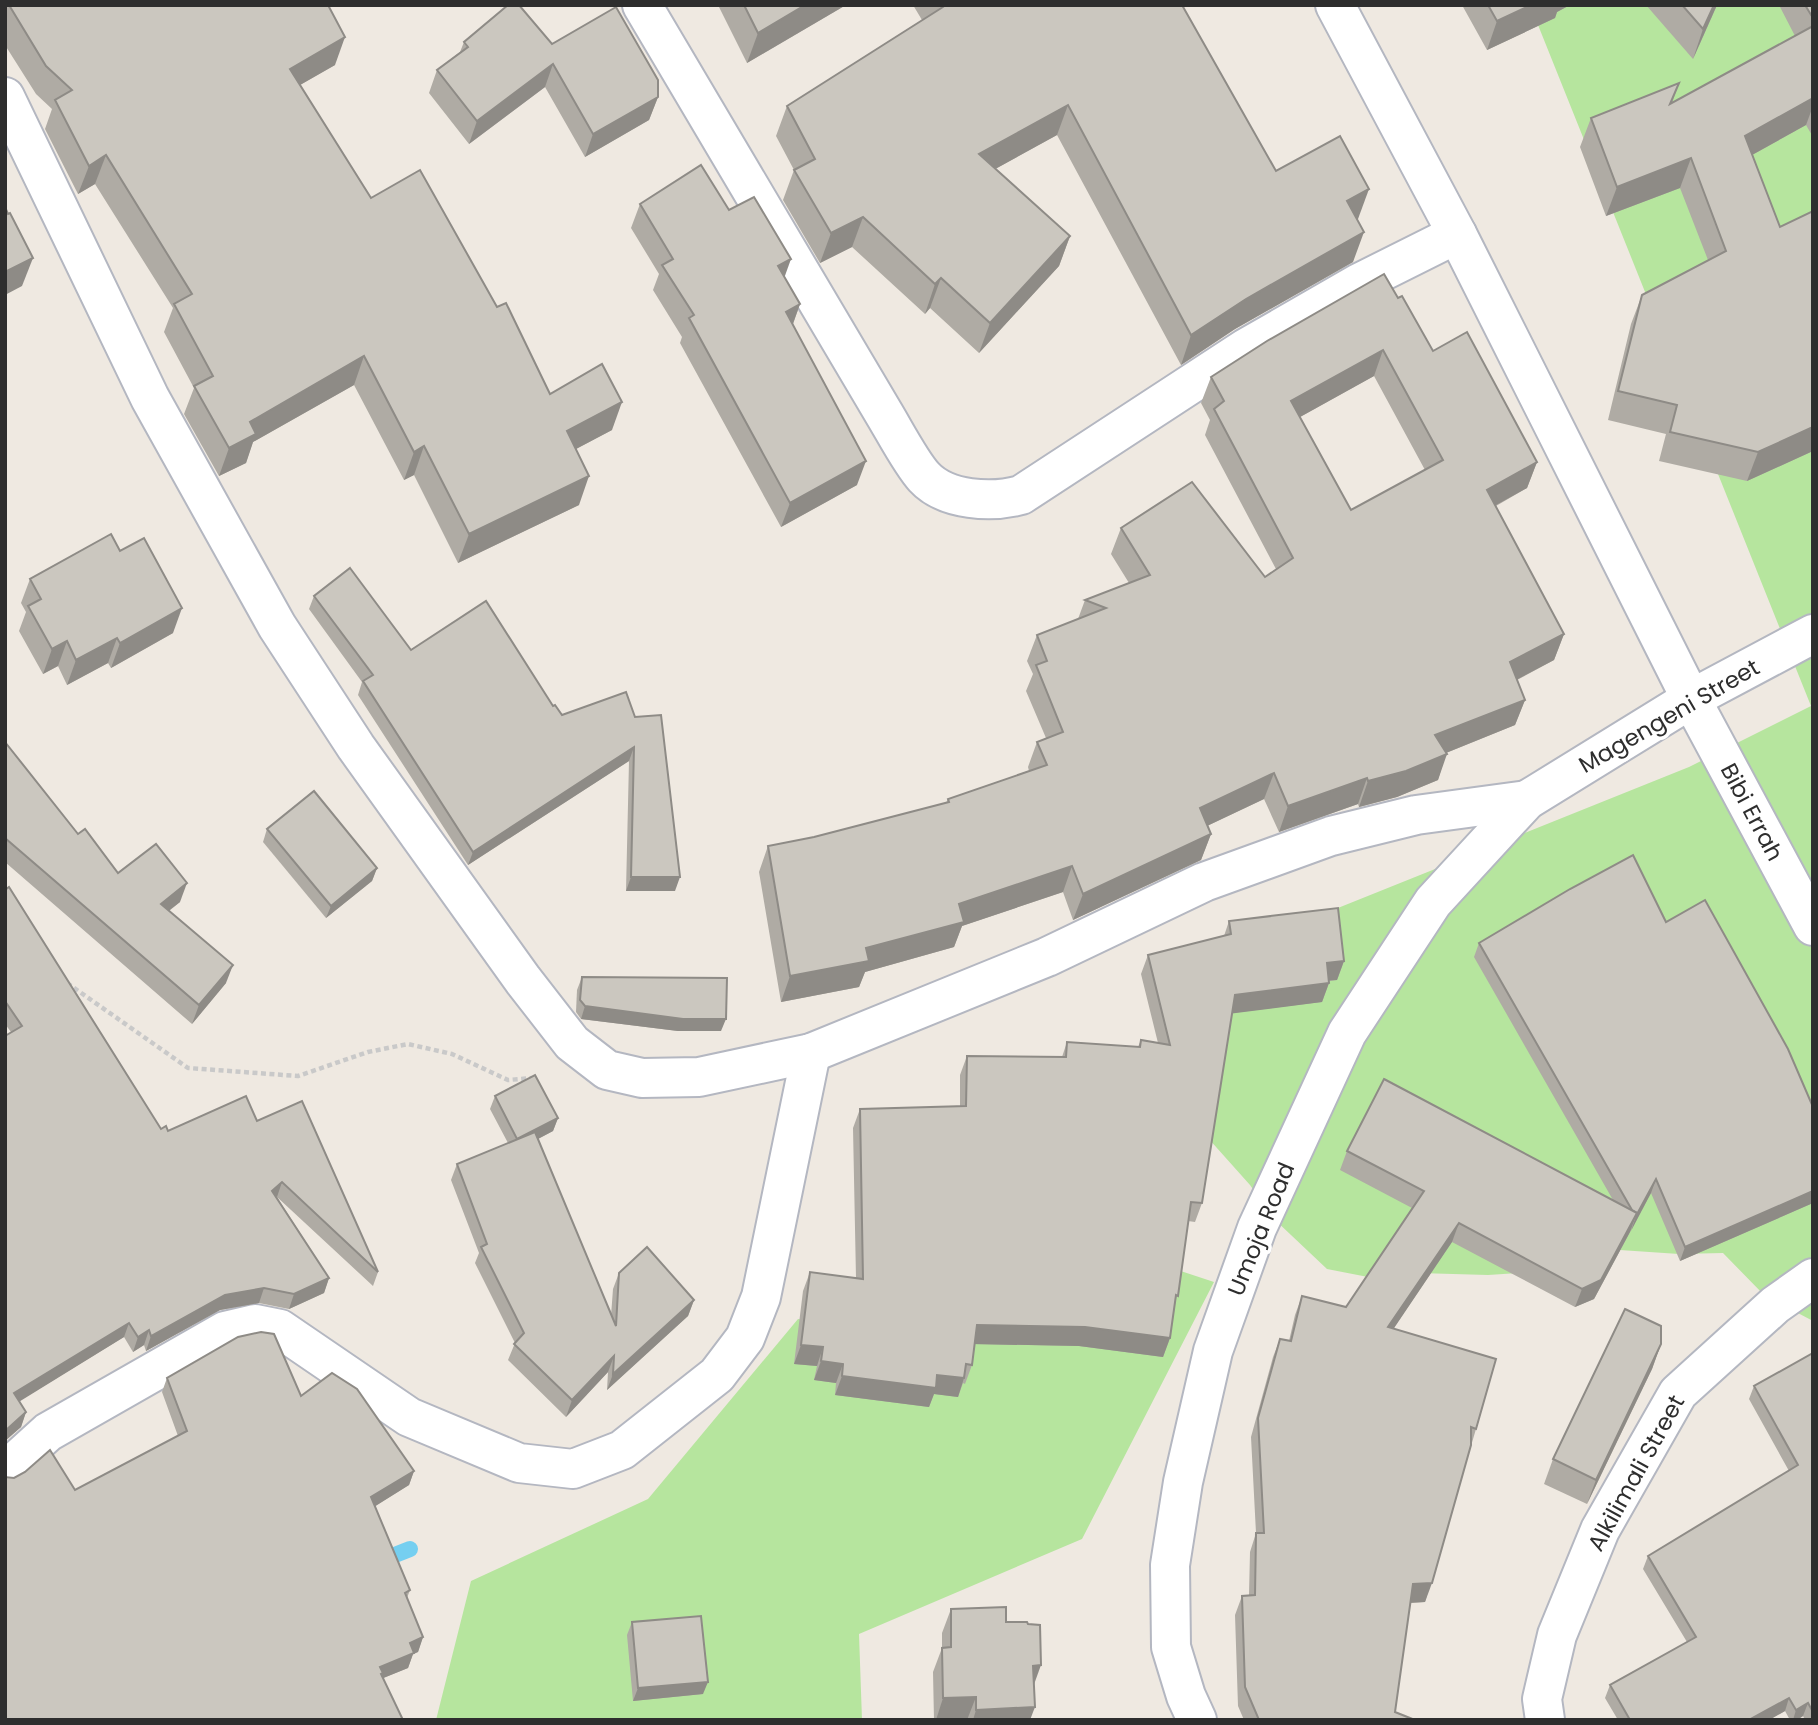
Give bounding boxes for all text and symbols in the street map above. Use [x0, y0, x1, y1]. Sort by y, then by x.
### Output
street label: Magengeni Street [1573, 651, 1765, 781]
street label: Bibi Errah [1713, 758, 1791, 866]
street label: Umoja Road [1220, 1158, 1302, 1300]
street label: Alkilimali Street [1580, 1389, 1692, 1557]

